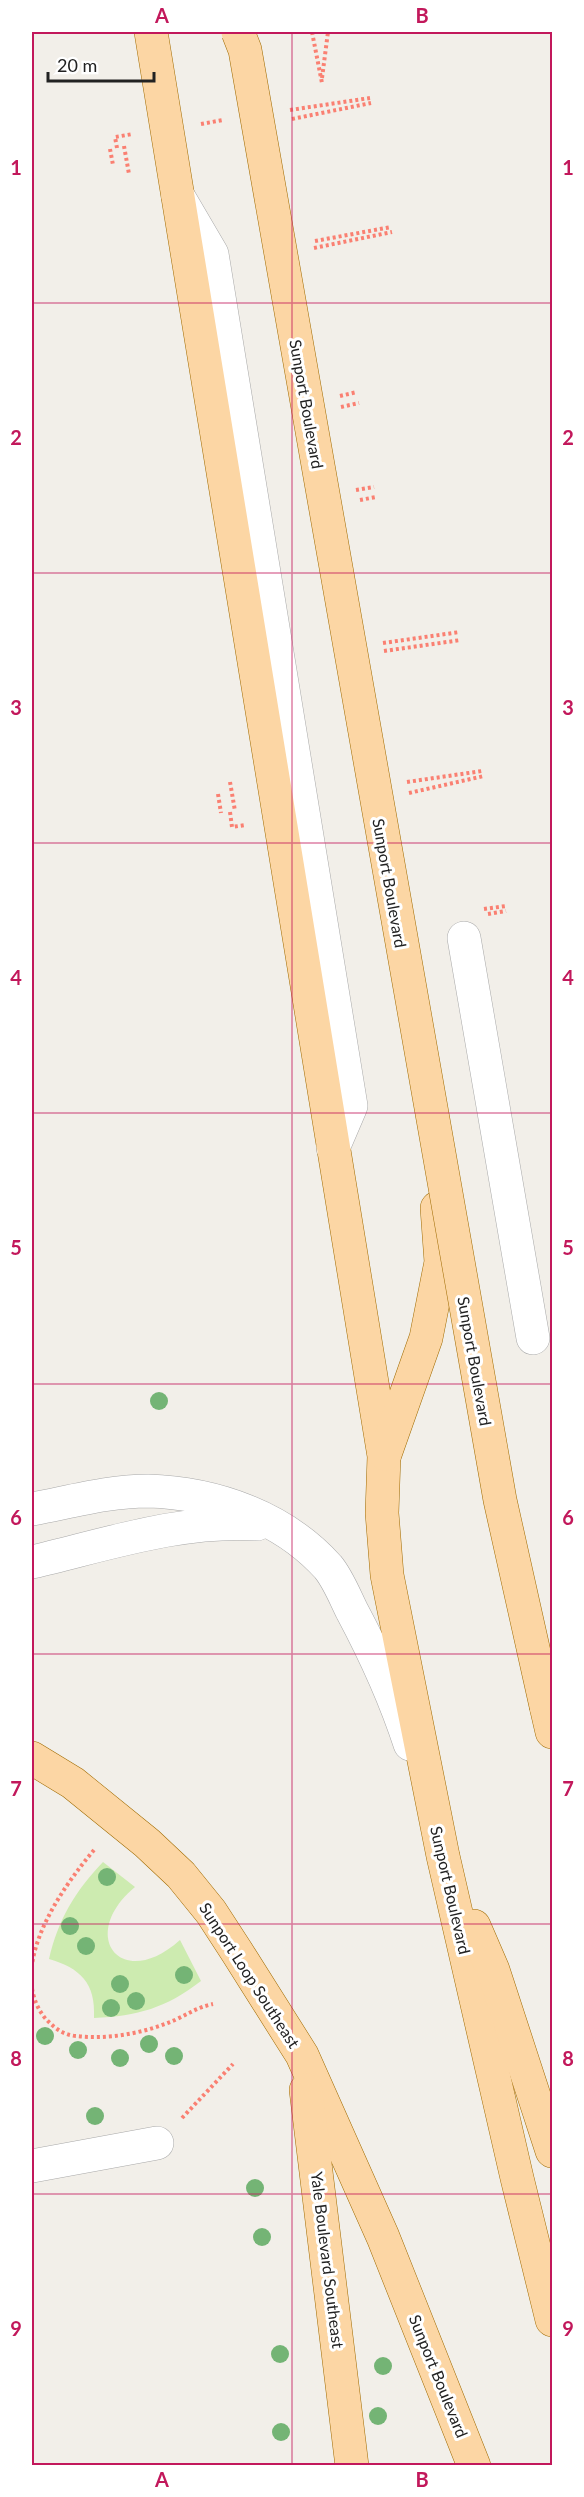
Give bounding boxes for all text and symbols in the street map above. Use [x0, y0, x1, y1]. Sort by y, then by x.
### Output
text: A [154, 3, 169, 27]
text: B [415, 3, 429, 27]
scale bar [48, 45, 154, 83]
text: 20 m [57, 54, 97, 76]
text: 1 [10, 155, 22, 179]
text: 1 [562, 155, 574, 179]
street label: Sunport Boulevard [286, 338, 328, 470]
text: 2 [10, 425, 22, 449]
text: 2 [562, 425, 574, 449]
text: 3 [10, 695, 22, 719]
text: 3 [562, 695, 574, 719]
street label: Sunport Boulevard [369, 817, 411, 949]
text: 4 [10, 965, 22, 989]
text: 4 [562, 965, 574, 989]
text: 5 [10, 1235, 22, 1259]
text: 5 [562, 1235, 574, 1259]
street label: Sunport Boulevard [454, 1295, 496, 1427]
text: 6 [10, 1505, 22, 1529]
text: 6 [562, 1505, 574, 1529]
text: 7 [10, 1776, 22, 1800]
text: 7 [562, 1776, 574, 1800]
street label: Sunport Boulevard [427, 1824, 475, 1956]
street label: Sunport Loop Southeast [196, 1899, 304, 2051]
text: 8 [10, 2046, 22, 2070]
text: 8 [562, 2046, 574, 2070]
street label: Yale Boulevard Southeast [308, 2171, 348, 2350]
street label: Sunport Boulevard [406, 2312, 472, 2440]
text: 9 [10, 2316, 22, 2340]
text: 9 [562, 2316, 574, 2340]
text: A [154, 2467, 169, 2491]
text: B [415, 2467, 429, 2491]

